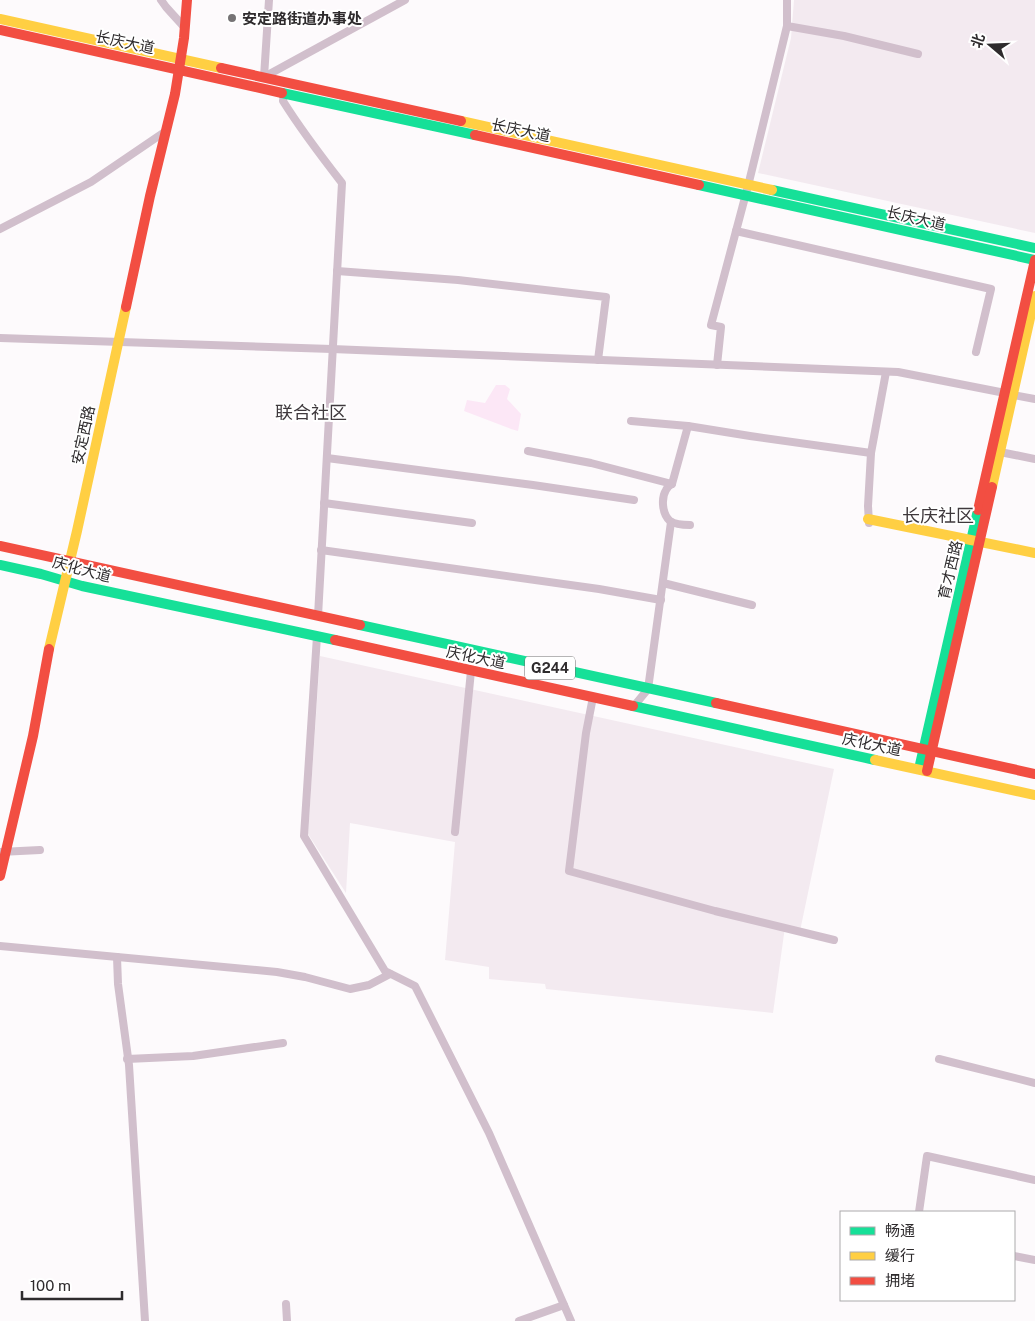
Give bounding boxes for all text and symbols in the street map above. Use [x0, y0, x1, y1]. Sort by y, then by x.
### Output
place label: 安定路街道办事处 [242, 10, 362, 27]
marker: 安定路街道办事处 [226, 12, 238, 24]
north arrow [965, 20, 1015, 70]
street label: 长庆大道 [94, 27, 156, 57]
text: 北 [968, 32, 988, 50]
street label: 长庆大道 [490, 115, 552, 145]
street label: 长庆大道 [885, 203, 947, 233]
district label: 联合社区 [275, 402, 347, 423]
street label: 安定西路 [68, 404, 98, 466]
district label: 长庆社区 [902, 505, 974, 526]
street label: 育才西路 [935, 539, 965, 601]
street label: 庆化大道 [51, 553, 113, 585]
street label: 庆化大道 [445, 642, 507, 672]
road number: G244 [525, 656, 575, 680]
street label: 庆化大道 [841, 729, 903, 759]
legend [840, 1211, 1015, 1301]
text: 畅通 [885, 1222, 915, 1239]
text: 缓行 [885, 1247, 915, 1264]
scale bar [22, 1268, 122, 1300]
text: 拥堵 [885, 1272, 915, 1289]
text: 100 m [30, 1277, 71, 1294]

